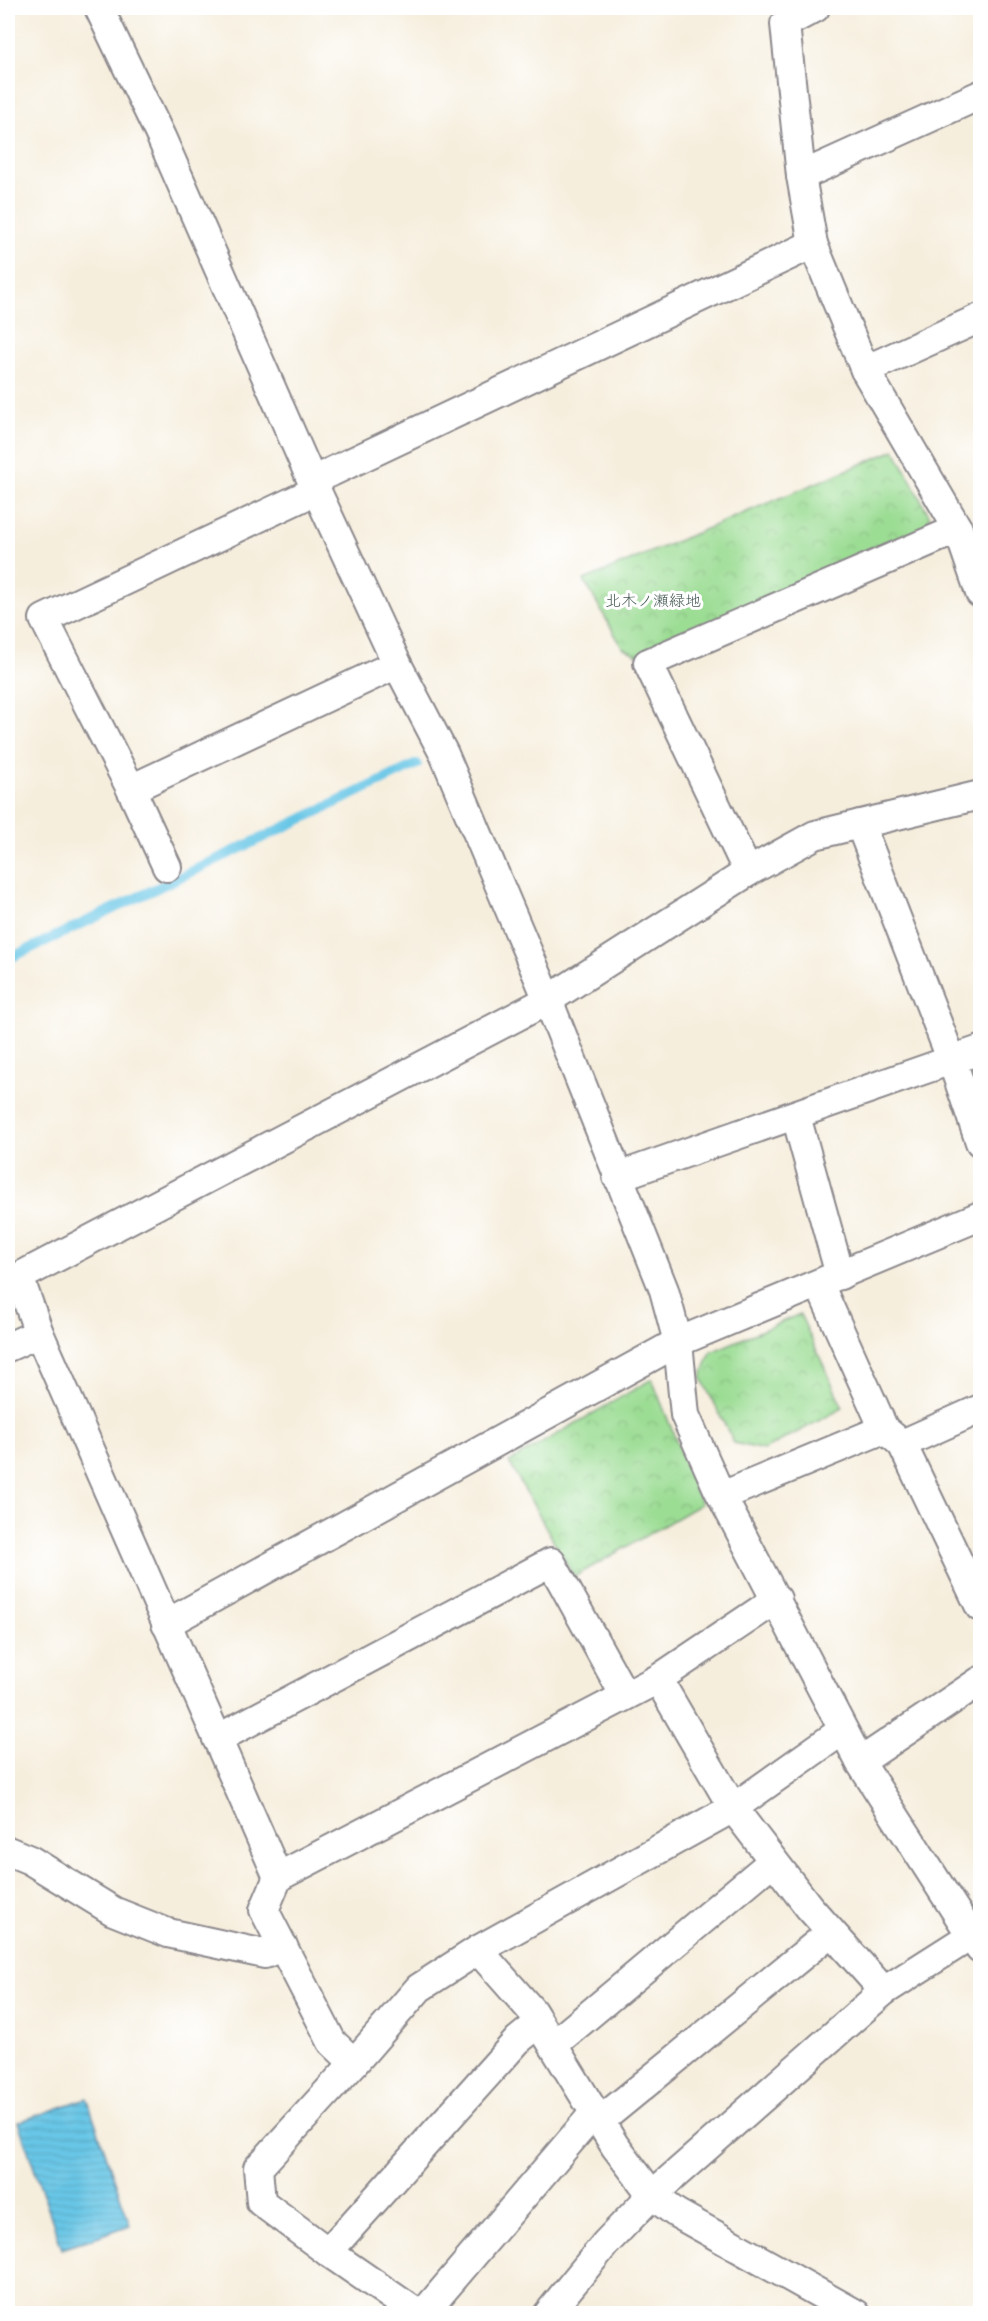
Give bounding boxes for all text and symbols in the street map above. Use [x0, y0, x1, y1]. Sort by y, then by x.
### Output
park label: 北木ノ瀬緑地 [605, 590, 701, 611]

